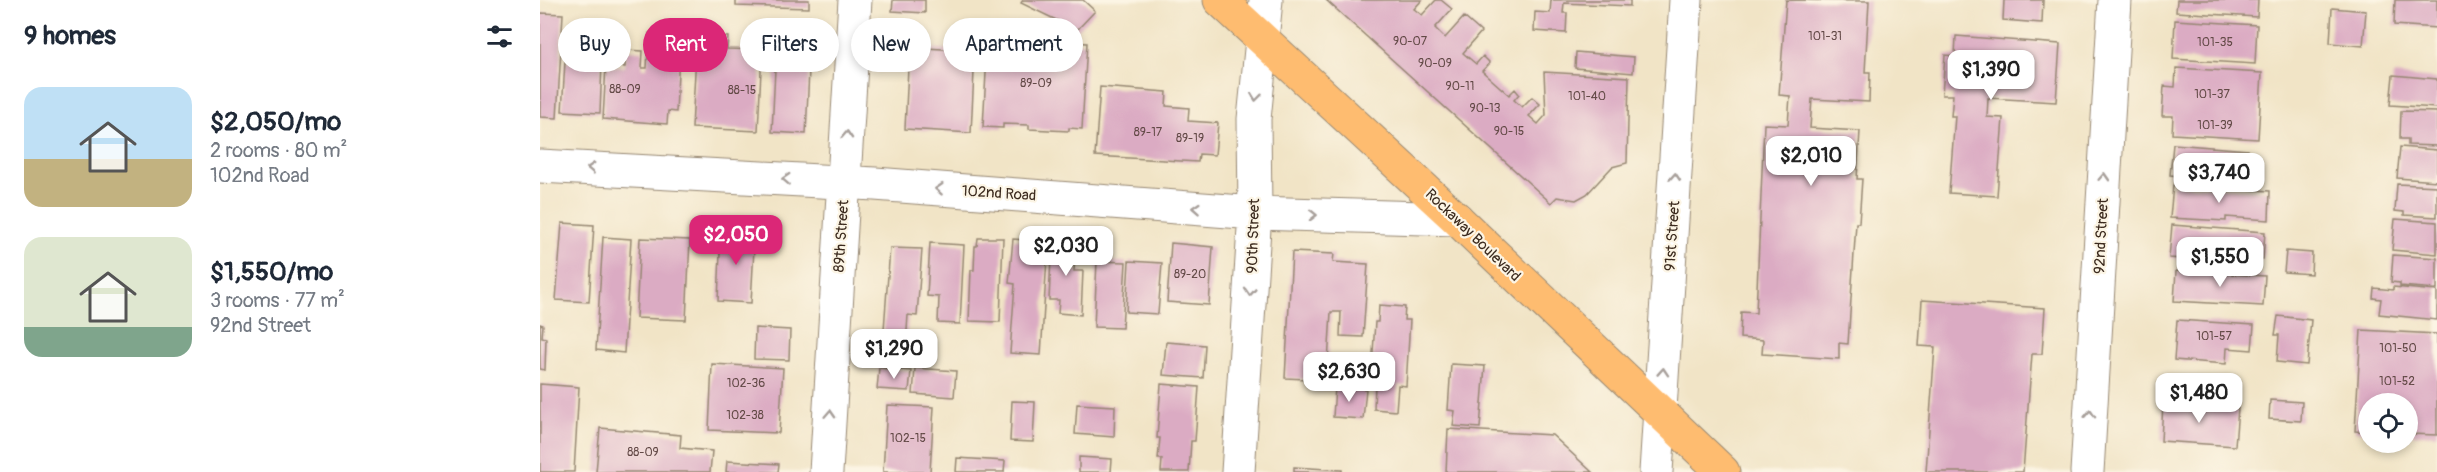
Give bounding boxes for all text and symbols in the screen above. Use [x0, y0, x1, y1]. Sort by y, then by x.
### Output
chip: Buy [558, 18, 631, 72]
chip: Rent [643, 18, 728, 72]
chip: Filters [740, 18, 839, 72]
chip: New [851, 18, 931, 72]
chip: Apartment [943, 18, 1083, 72]
text: 9 homes [24, 20, 116, 52]
icon: filters [483, 20, 516, 53]
house number: 101-31 [1808, 29, 1842, 44]
house number: 90-07 [1393, 34, 1428, 49]
house number: 101-35 [2197, 35, 2233, 50]
pin: $1,390 [1942, 50, 2040, 101]
house number: 90-09 [1418, 56, 1452, 71]
text: $1,390 [1962, 57, 2020, 82]
house number: 89-09 [1020, 76, 1052, 91]
house number: 90-11 [1446, 79, 1474, 94]
house number: 88-09 [609, 82, 641, 97]
house number: 88-15 [728, 83, 756, 98]
house number: 101-37 [2194, 87, 2231, 102]
house number: 101-40 [1568, 89, 1606, 104]
one-way arrow [1251, 93, 1263, 102]
house number: 90-13 [1470, 101, 1501, 116]
text: $2,050/mo [210, 106, 341, 138]
icon: home [72, 111, 144, 183]
house number: 101-39 [2197, 118, 2233, 133]
house number: 90-15 [1494, 124, 1524, 139]
house number: 89-17 [1134, 125, 1163, 140]
one-way arrow [840, 131, 853, 140]
house number: 89-19 [1176, 131, 1204, 146]
pin: $2,010 [1762, 136, 1860, 187]
text: 2 rooms · 80 m² [210, 138, 347, 163]
text: $2,010 [1780, 143, 1842, 168]
pin: $3,740 [2170, 153, 2268, 204]
text: $3,740 [2188, 160, 2250, 185]
one-way arrow [586, 162, 595, 175]
text: 102nd Road [210, 163, 310, 188]
one-way arrow [781, 172, 790, 185]
one-way arrow [1669, 173, 1682, 182]
one-way arrow [2098, 173, 2111, 182]
street label: 102nd Road [961, 181, 1037, 206]
one-way arrow [935, 183, 944, 196]
street label: Rockaway Boulevard [1421, 185, 1524, 286]
street label: 90th Street [1243, 197, 1264, 274]
street label: 92nd Street [2090, 197, 2113, 274]
street label: 89th Street [829, 198, 854, 273]
street label: 91st Street [1661, 199, 1684, 272]
one-way arrow [1192, 202, 1201, 215]
one-way arrow [1309, 209, 1318, 221]
pin: $2,050 [687, 215, 785, 266]
text: $2,050 [703, 222, 769, 247]
pin: $2,030 [1017, 226, 1115, 277]
text: $2,030 [1033, 233, 1099, 258]
pin: $1,550 [2171, 237, 2269, 288]
text: $1,550 [2190, 244, 2250, 269]
text: $1,550/mo [210, 256, 333, 288]
icon: home [72, 261, 144, 333]
house number: 89-20 [1174, 267, 1206, 282]
text: 3 rooms · 77 m² [210, 288, 345, 313]
one-way arrow [1244, 288, 1257, 297]
text: 92nd Street [210, 313, 311, 338]
pin: $1,290 [845, 329, 943, 380]
house number: 101-57 [2196, 329, 2232, 344]
text: $1,290 [865, 336, 923, 361]
house number: 101-50 [2379, 341, 2417, 356]
pin: $2,630 [1300, 352, 1398, 403]
text: $2,630 [1317, 359, 1381, 384]
one-way arrow [1656, 367, 1669, 376]
pin: $1,480 [2150, 373, 2248, 424]
house number: 101-52 [2379, 374, 2415, 389]
house number: 102-36 [727, 376, 765, 391]
text: $1,480 [2169, 380, 2229, 405]
map controls [2358, 393, 2418, 453]
button: locate [2358, 393, 2418, 453]
house number: 102-38 [726, 408, 764, 423]
one-way arrow [823, 409, 836, 418]
one-way arrow [2083, 409, 2096, 418]
house number: 102-15 [890, 431, 926, 446]
house number: 88-09 [627, 445, 659, 460]

